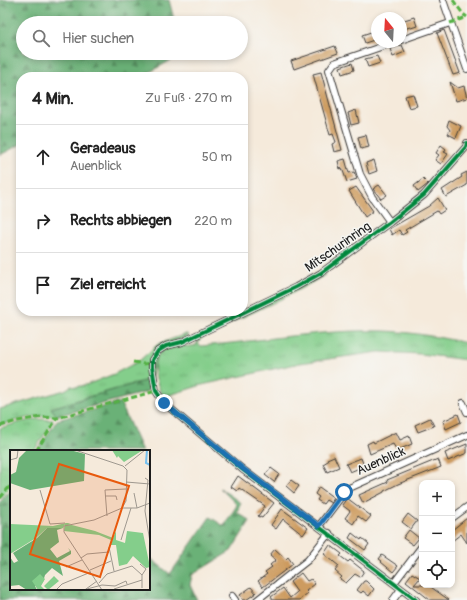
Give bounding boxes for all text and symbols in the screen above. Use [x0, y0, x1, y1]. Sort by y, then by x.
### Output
north arrow [371, 12, 407, 48]
search box [16, 16, 248, 60]
icon: search [30, 27, 52, 49]
text: Hier suchen [62, 29, 134, 48]
text: 4 Min. [32, 88, 74, 109]
text: Zu Fuß · 270 m [145, 90, 232, 106]
text: Geradeaus [70, 139, 136, 158]
icon: ahead [32, 146, 54, 168]
text: 50 m [202, 149, 232, 165]
text: Auenblick [70, 158, 122, 174]
icon: right [32, 210, 54, 232]
text: Rechts abbiegen [70, 211, 172, 230]
text: 220 m [194, 213, 232, 229]
street label: Mitschurinring [302, 218, 374, 276]
icon: arrive [32, 274, 54, 296]
text: Ziel erreicht [70, 275, 146, 294]
route end [155, 394, 173, 412]
street label: Auenblick [354, 443, 408, 479]
inset map [10, 450, 150, 590]
map controls [419, 480, 455, 588]
button: + [419, 480, 455, 516]
route start [335, 483, 353, 501]
button: − [419, 516, 455, 552]
button: locate [419, 552, 455, 588]

